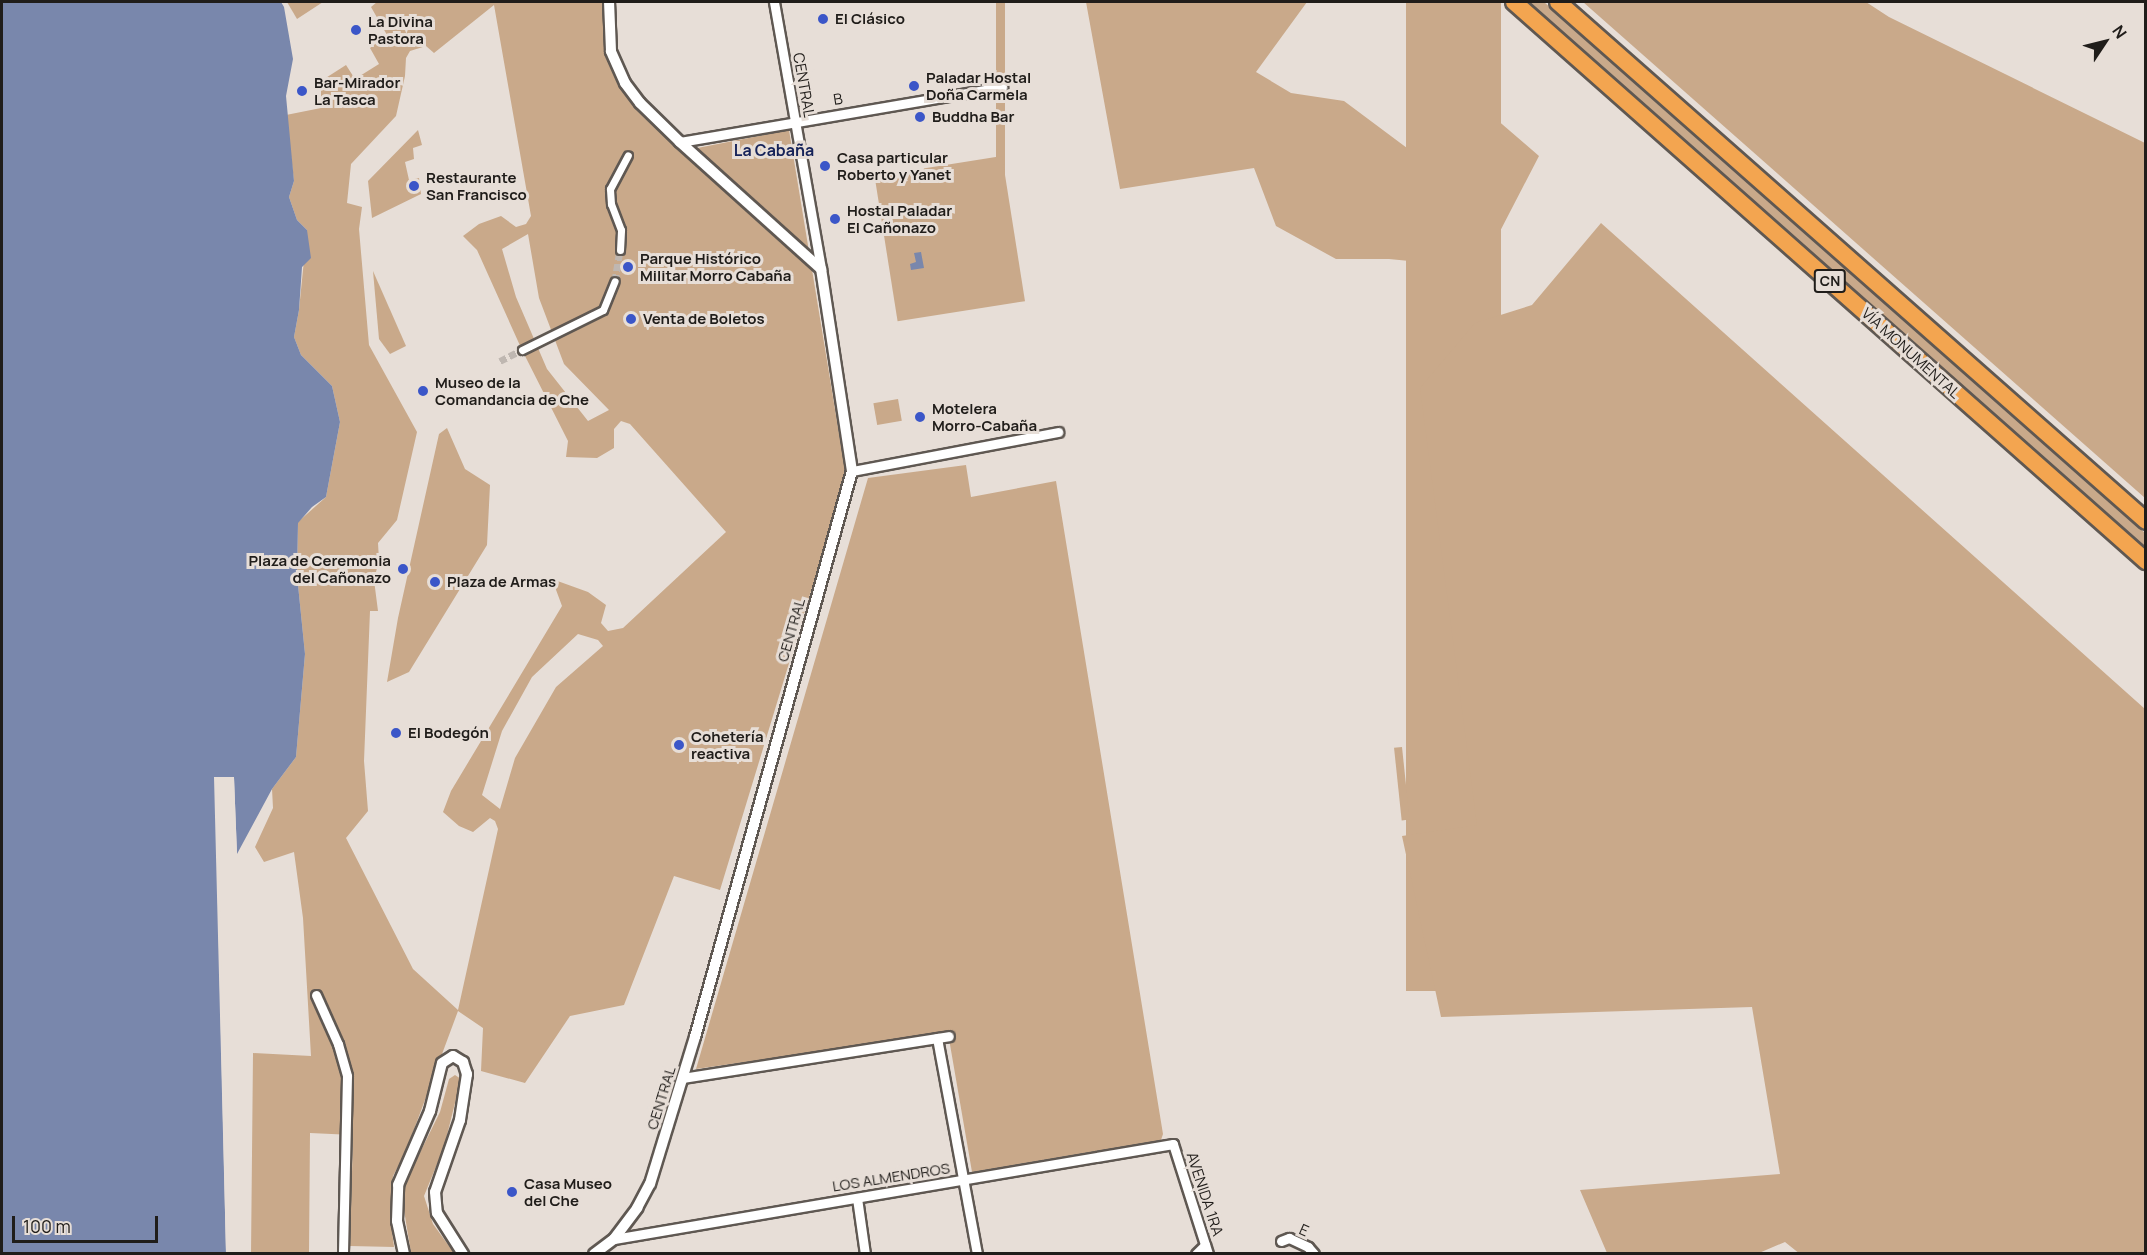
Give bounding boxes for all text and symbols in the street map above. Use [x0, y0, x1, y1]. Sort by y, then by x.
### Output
place label: El Clásico [835, 10, 905, 28]
place label: La Divina Pastora [368, 12, 433, 47]
marker: El Clásico [816, 12, 830, 26]
north arrow [2075, 12, 2135, 72]
text: N [2107, 21, 2132, 43]
marker: La Divina Pastora [349, 23, 363, 37]
street label: CENTRAL [789, 51, 819, 119]
place label: Paladar Hostal Doña Carmela [926, 68, 1031, 103]
place label: Bar-Mirador La Tasca [314, 73, 400, 108]
marker: Paladar Hostal Doña Carmela [907, 79, 921, 93]
marker: Bar-Mirador La Tasca [295, 84, 309, 98]
street label: B [832, 89, 844, 109]
place label: Buddha Bar [932, 108, 1014, 126]
marker: Buddha Bar [913, 110, 927, 124]
district label: La Cabaña [734, 140, 814, 160]
place label: Casa particular Roberto y Yanet [837, 148, 952, 183]
marker: Casa particular Roberto y Yanet [818, 159, 832, 173]
place label: Restaurante San Francisco [426, 168, 527, 203]
marker: Restaurante San Francisco [407, 179, 421, 193]
place label: Hostal Paladar El Cañonazo [847, 201, 952, 236]
marker: Hostal Paladar El Cañonazo [828, 212, 842, 226]
place label: Parque Histórico Militar Morro Cabaña [640, 249, 791, 284]
marker: Parque Histórico Militar Morro Cabaña [621, 260, 635, 274]
road number: CN [1814, 270, 1846, 292]
street label: VÍA MONUMENTAL [1858, 304, 1964, 402]
place label: Venta de Boletos [643, 310, 765, 328]
marker: Venta de Boletos [624, 312, 638, 326]
place label: Museo de la Comandancia de Che [435, 373, 589, 408]
marker: Museo de la Comandancia de Che [416, 384, 430, 398]
place label: Motelera Morro-Cabaña [932, 399, 1037, 434]
marker: Motelera Morro-Cabaña [913, 410, 927, 424]
place label: Plaza de Ceremonia del Cañonazo [248, 551, 391, 586]
marker: Plaza de Ceremonia del Cañonazo [396, 562, 410, 576]
place label: Plaza de Armas [447, 573, 556, 591]
marker: Plaza de Armas [428, 575, 442, 589]
street label: CENTRAL [773, 596, 809, 664]
place label: El Bodegón [408, 724, 489, 742]
marker: El Bodegón [389, 726, 403, 740]
place label: Cohetería reactiva [691, 727, 764, 762]
marker: Cohetería reactiva [672, 738, 686, 752]
street label: CENTRAL [643, 1064, 679, 1132]
street label: AVENIDA 1RA [1183, 1150, 1227, 1238]
street label: LOS ALMENDROS [831, 1159, 951, 1195]
place label: Casa Museo del Che [524, 1174, 612, 1209]
marker: Casa Museo del Che [505, 1185, 519, 1199]
scale bar [15, 1204, 160, 1242]
text: 100 m [23, 1214, 71, 1238]
street label: E [1296, 1220, 1312, 1240]

